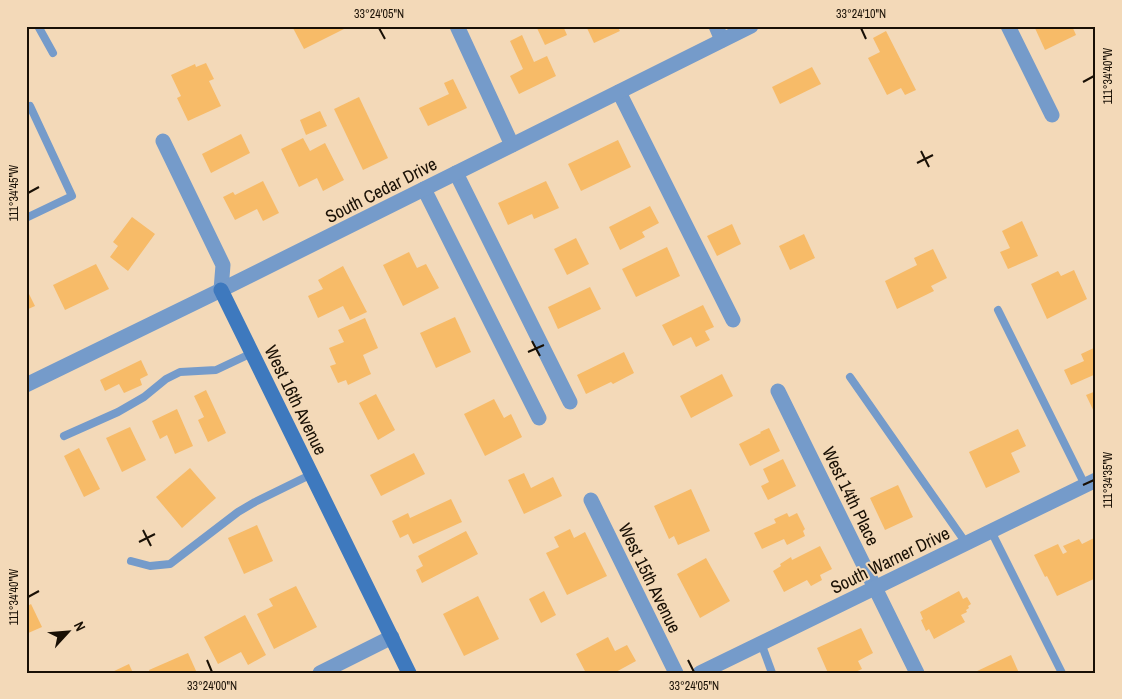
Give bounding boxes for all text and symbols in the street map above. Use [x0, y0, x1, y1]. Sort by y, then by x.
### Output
text: 33°24'05"N [354, 6, 404, 22]
text: 33°24'10"N [836, 6, 886, 22]
text: 111°34'40"W [1100, 47, 1116, 104]
street label: South Cedar Drive [321, 151, 441, 229]
text: 111°34'45"W [6, 164, 22, 221]
street label: West 16th Avenue [259, 341, 333, 459]
street label: West 14th Place [816, 442, 886, 550]
text: 111°34'35"W [1100, 451, 1116, 508]
street label: West 15th Avenue [613, 519, 687, 637]
street label: South Warner Drive [826, 520, 954, 600]
text: 111°34'40"W [6, 568, 22, 625]
north arrow [42, 606, 92, 656]
text: N [70, 619, 90, 634]
text: 33°24'00"N [187, 678, 237, 694]
text: 33°24'05"N [669, 678, 719, 694]

